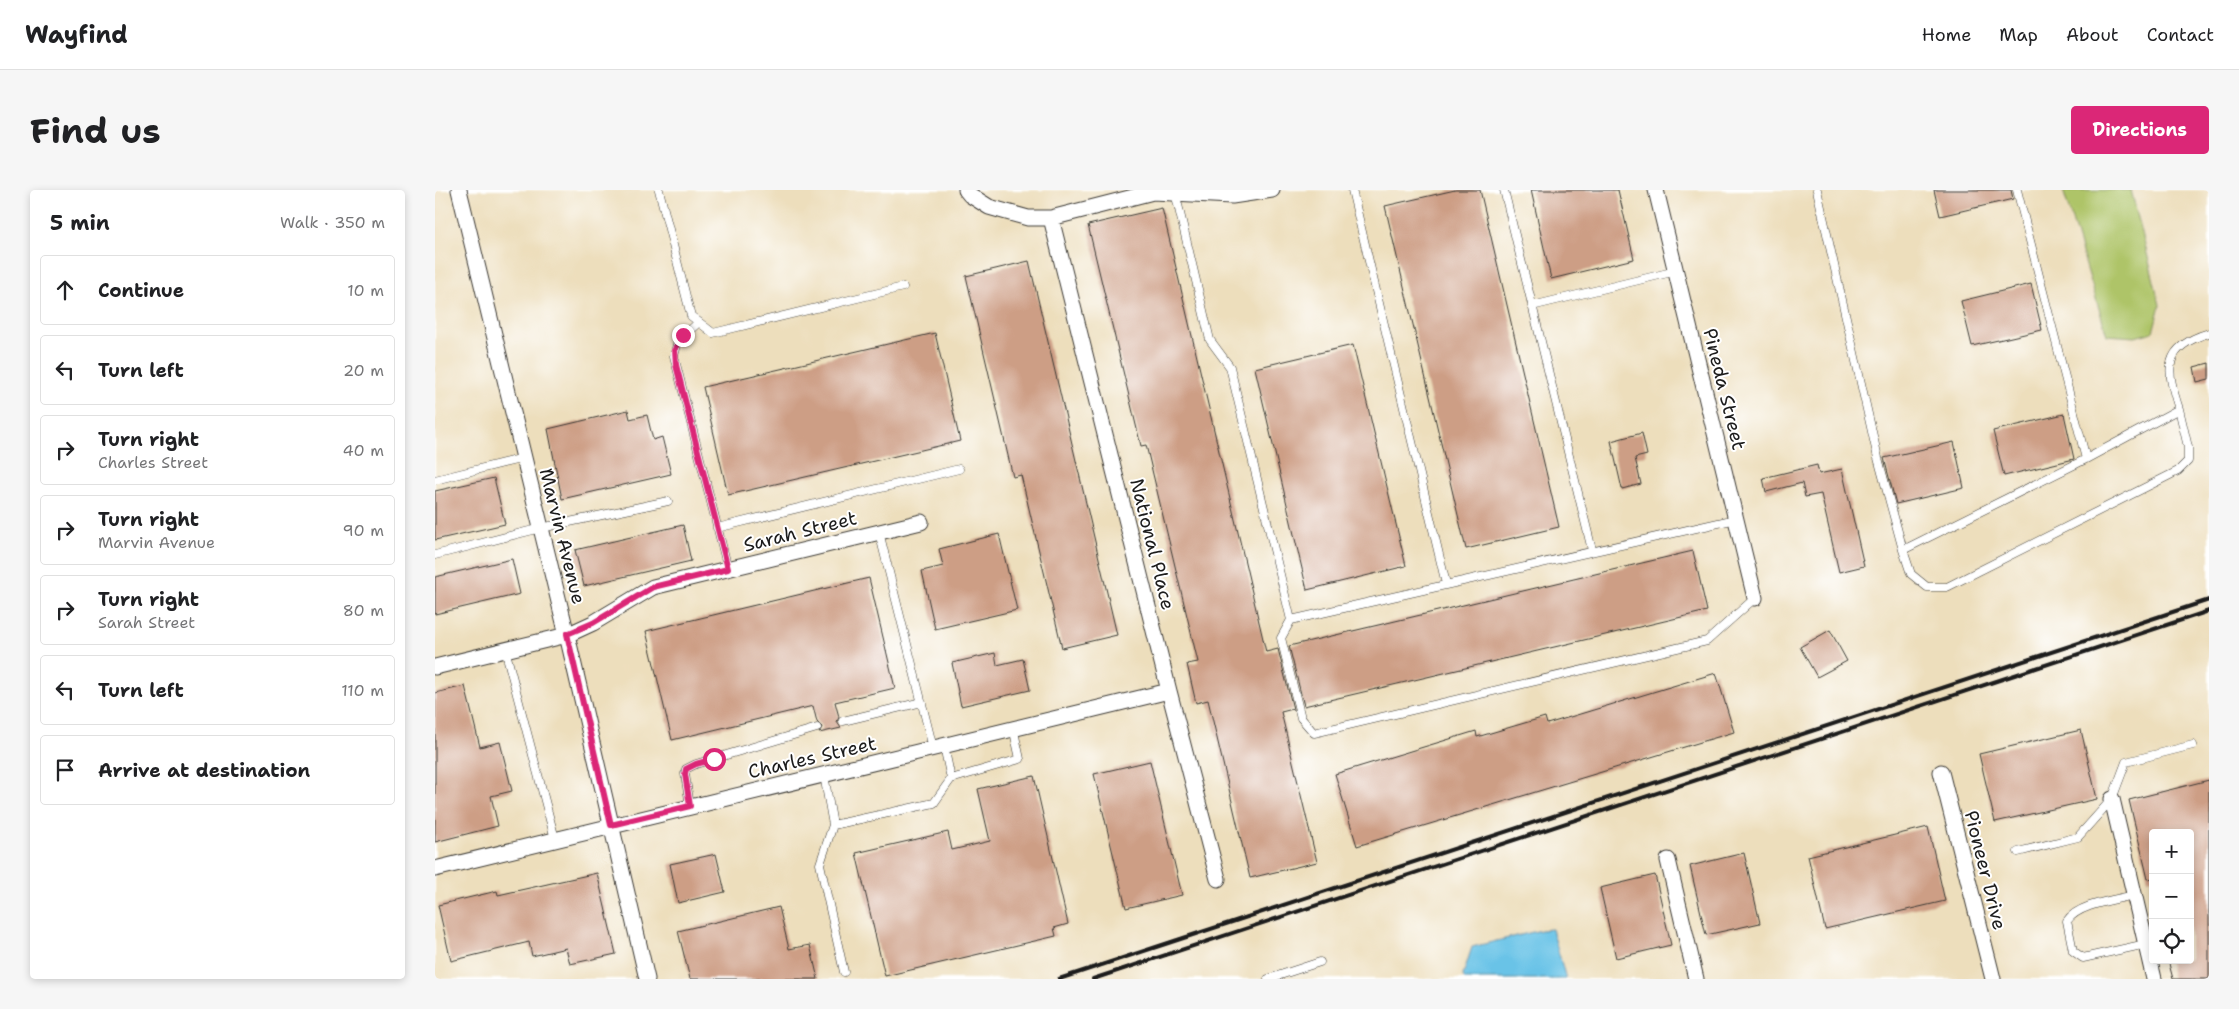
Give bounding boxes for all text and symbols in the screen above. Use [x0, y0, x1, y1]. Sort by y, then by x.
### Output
text: Wayfind [25, 19, 128, 51]
text: Home [1922, 23, 1971, 47]
text: Map [1999, 23, 2038, 47]
text: About [2066, 23, 2119, 47]
text: Contact [2147, 23, 2214, 47]
button: Directions [2071, 106, 2209, 154]
text: Find us [30, 107, 161, 154]
text: 5 min [50, 209, 110, 237]
text: Walk · 350 m [280, 212, 385, 233]
icon: ahead [51, 276, 79, 304]
text: Continue [98, 278, 184, 303]
text: 10 m [347, 280, 384, 301]
route end [672, 324, 695, 347]
street label: Pineda Street [1697, 326, 1752, 452]
icon: left [51, 356, 79, 384]
text: Turn left [98, 358, 184, 383]
text: 20 m [343, 360, 384, 381]
text: Turn right [98, 427, 199, 452]
icon: right [51, 436, 79, 464]
text: 40 m [342, 440, 384, 461]
text: Charles Street [98, 452, 208, 473]
street label: Marvin Avenue [534, 466, 591, 607]
street label: National Place [1124, 476, 1181, 612]
street label: Sarah Street [741, 505, 859, 558]
text: Turn right [98, 507, 199, 532]
icon: right [51, 516, 79, 544]
text: 90 m [343, 520, 384, 541]
text: Marvin Avenue [98, 532, 215, 553]
text: Turn right [98, 587, 199, 612]
icon: right [51, 596, 79, 624]
text: 80 m [343, 600, 384, 621]
text: Sarah Street [98, 612, 195, 633]
icon: left [51, 676, 79, 704]
text: Turn left [98, 678, 184, 703]
text: 110 m [341, 680, 384, 701]
street label: Charles Street [746, 731, 879, 784]
route start [703, 748, 726, 771]
icon: arrive [51, 756, 79, 784]
text: Arrive at destination [98, 758, 310, 783]
street label: Pioneer Drive [1959, 808, 2012, 932]
map controls [2149, 829, 2194, 964]
button: + [2149, 829, 2194, 874]
button: − [2149, 874, 2194, 919]
button: locate [2149, 919, 2194, 964]

